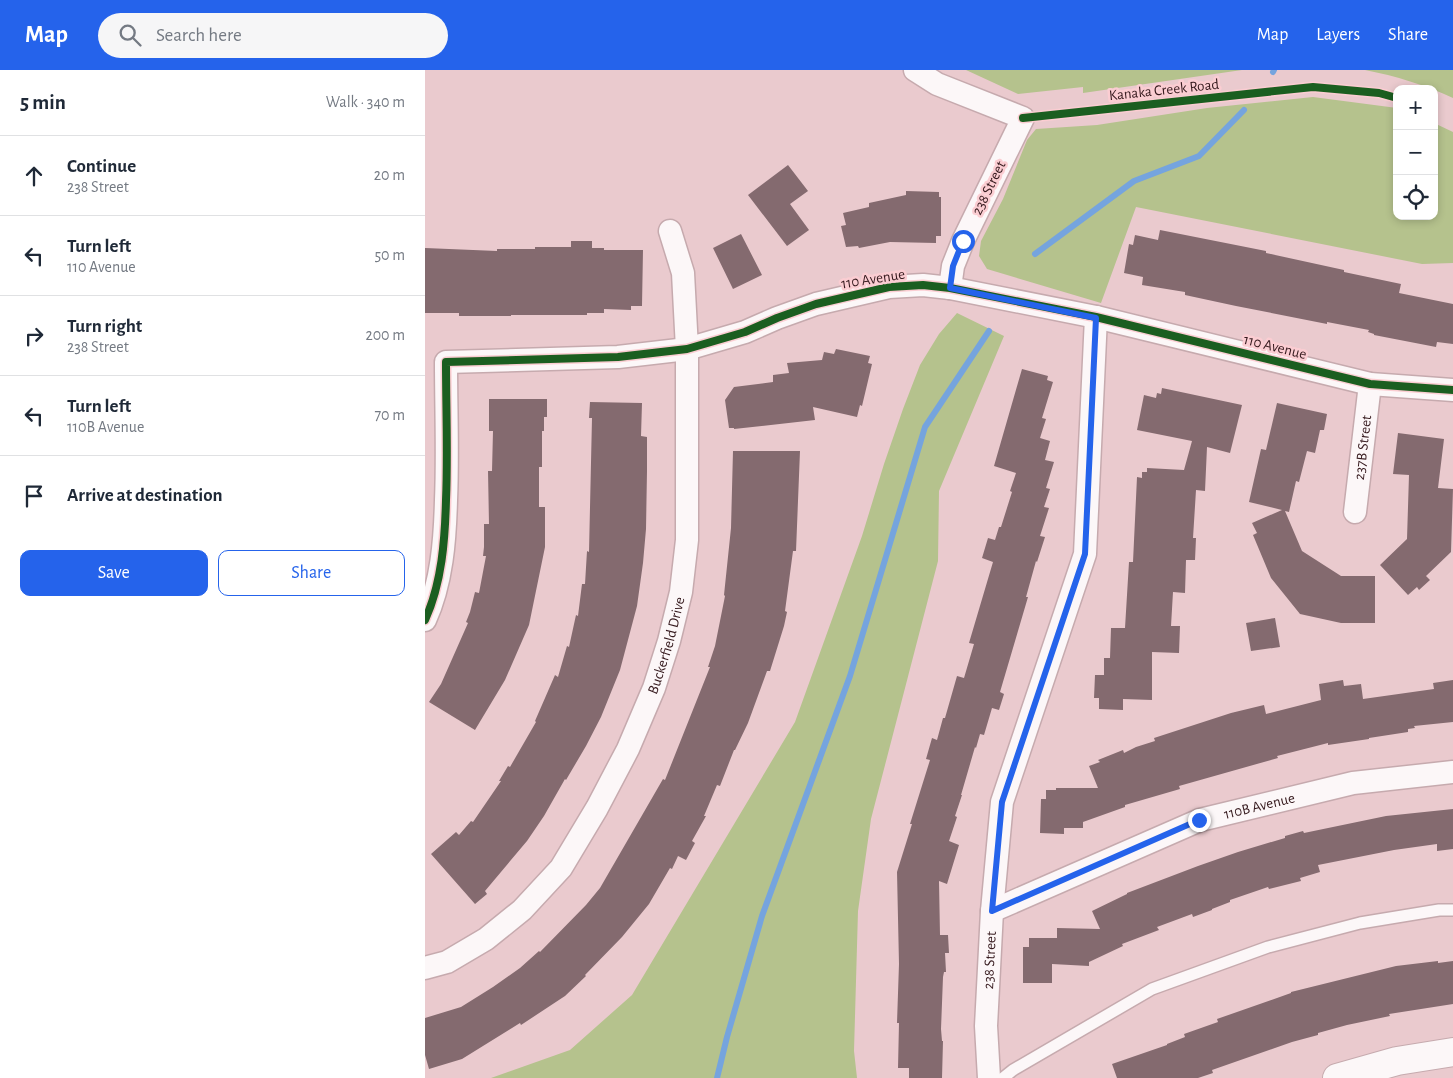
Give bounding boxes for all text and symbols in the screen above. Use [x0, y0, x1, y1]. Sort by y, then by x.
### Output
search box [98, 13, 448, 58]
icon: search [116, 21, 144, 49]
text: Map [25, 23, 68, 47]
text: Search here [156, 26, 242, 45]
text: Map [1257, 26, 1288, 44]
text: Layers [1316, 26, 1360, 44]
text: Share [1388, 26, 1428, 44]
street label: Kanaka Creek Road [1108, 77, 1220, 103]
map controls [1393, 85, 1438, 220]
button: + [1393, 85, 1438, 130]
text: 5 min [20, 92, 66, 113]
text: Walk · 340 m [326, 94, 405, 110]
button: − [1393, 130, 1438, 175]
text: Continue [67, 157, 136, 176]
street label: 238 Street [970, 159, 1009, 217]
icon: ahead [20, 162, 48, 190]
text: 20 m [374, 167, 405, 183]
button: locate [1393, 175, 1438, 220]
text: 238 Street [67, 179, 129, 195]
route start [952, 230, 975, 253]
text: Turn left [67, 237, 131, 256]
icon: left [20, 242, 48, 270]
text: 50 m [374, 247, 405, 263]
text: 110 Avenue [67, 259, 136, 275]
street label: 110 Avenue [840, 267, 906, 291]
text: Turn right [67, 317, 142, 336]
icon: right [20, 322, 48, 350]
text: 200 m [365, 327, 405, 343]
street label: 110 Avenue [1242, 332, 1308, 362]
text: 238 Street [67, 339, 129, 355]
text: Turn left [67, 397, 131, 416]
icon: left [20, 402, 48, 430]
text: 70 m [374, 407, 405, 423]
street label: 237B Street [1351, 414, 1374, 481]
text: 110B Avenue [67, 419, 144, 435]
icon: arrive [20, 482, 48, 510]
text: Arrive at destination [67, 486, 223, 505]
button: Save [20, 550, 208, 596]
button: Share [218, 550, 405, 596]
street label: Buckerfield Drive [645, 595, 687, 696]
street label: 110B Avenue [1222, 790, 1296, 821]
route end [1188, 809, 1211, 832]
street label: 238 Street [980, 931, 998, 990]

